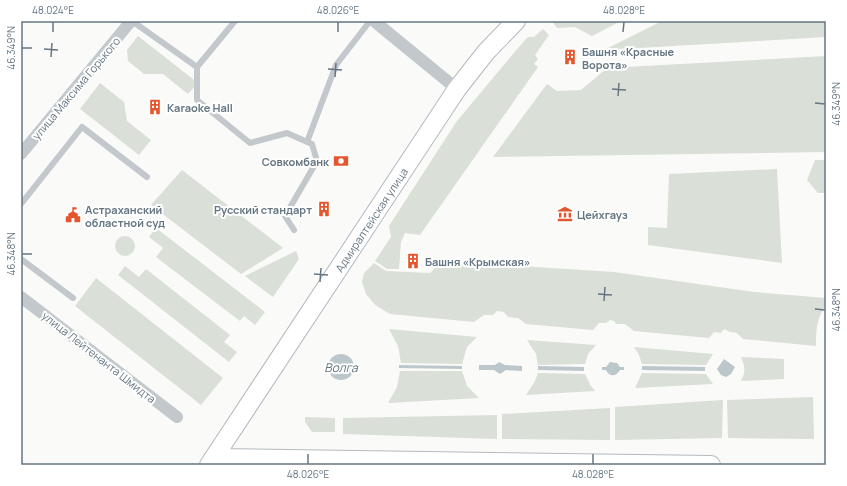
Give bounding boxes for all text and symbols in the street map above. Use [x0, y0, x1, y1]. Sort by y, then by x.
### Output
text: 48.024°E [32, 3, 74, 17]
text: 48.026°E [317, 3, 360, 17]
text: 48.028°E [603, 3, 645, 17]
text: 46.349°N [4, 26, 18, 70]
street label: улица Максима Горького [29, 33, 124, 142]
place label: Башня «Красные Ворота» [582, 44, 675, 72]
building icon: Башня «Красные Ворота» [561, 48, 579, 66]
text: 46.349°N [829, 82, 843, 126]
building icon: Karaoke Hall [146, 98, 164, 116]
place label: Karaoke Hall [167, 100, 233, 115]
bank icon: Совкомбанк [332, 152, 350, 170]
place label: Совкомбанк [262, 154, 330, 169]
street label: Адмиралтейская улица [331, 165, 411, 275]
building icon: Русский стандарт [315, 200, 333, 218]
place label: Астраханский областной суд [85, 202, 165, 230]
place label: Русский стандарт [214, 202, 312, 217]
museum icon: Цейхгауз [556, 205, 574, 223]
public building icon: Астраханский областной суд [64, 206, 82, 224]
place label: Цейхгауз [577, 207, 628, 222]
text: 46.348°N [4, 232, 18, 276]
building icon: Башня «Крымская» [404, 252, 422, 270]
place label: Башня «Крымская» [425, 254, 530, 269]
text: 46.348°N [829, 288, 843, 332]
street label: улица Лейтенанта Шмидта [39, 308, 159, 406]
water label: Волга [324, 359, 359, 376]
text: 48.026°E [287, 467, 330, 481]
text: 48.028°E [572, 467, 614, 481]

